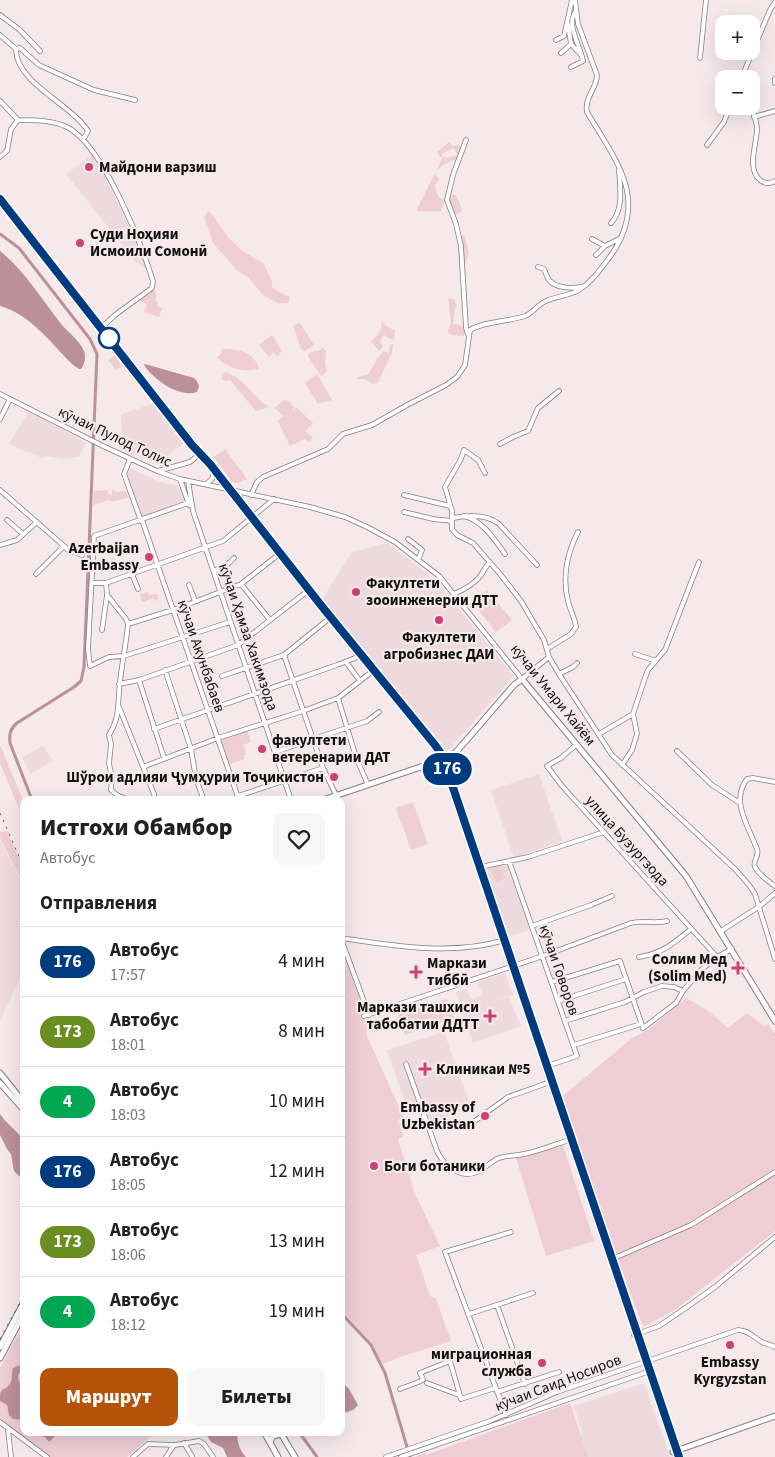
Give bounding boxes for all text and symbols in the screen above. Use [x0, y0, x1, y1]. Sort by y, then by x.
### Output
map controls [715, 15, 760, 115]
button: + [715, 15, 760, 60]
button: − [715, 70, 760, 115]
place label: Майдони варзиш [99, 157, 217, 178]
marker: Майдони варзиш [83, 161, 95, 173]
place label: Суди Ноҳияи Исмоили Сомонӣ [90, 224, 207, 262]
marker: Суди Ноҳияи Исмоили Сомонӣ [74, 237, 86, 249]
unlabelled marker [98, 327, 120, 349]
street label: кӯчаи Пулод Толис [55, 401, 175, 473]
place label: Azerbaijan Embassy [68, 538, 139, 576]
marker: Azerbaijan Embassy [143, 551, 155, 563]
street label: кӯчаи Ҳамза Хакимзода [213, 560, 283, 714]
place label: Факултети зооинженерии ДТТ [366, 573, 498, 611]
marker: Факултети зооинженерии ДТТ [350, 586, 362, 598]
street label: кӯчаи Акунбабаев [172, 597, 230, 716]
marker: Факултети агробизнес ДАИ [433, 614, 445, 626]
place label: Факултети агробизнес ДАИ [384, 627, 494, 665]
street label: кӯчаи Умари Хайём [505, 640, 601, 750]
place label: факултети ветеренарии ДАТ [272, 730, 390, 768]
marker: факултети ветеренарии ДАТ [256, 743, 268, 755]
line badge: 176 [418, 753, 476, 785]
text: 176 [433, 756, 461, 781]
place label: Шўрои адлияи Ҷумҳурии Тоҷикистон [66, 767, 324, 788]
marker: Шўрои адлияи Ҷумҳурии Тоҷикистон [328, 771, 340, 783]
street label: улица Бузургзода [580, 791, 674, 891]
text: Истгохи Обамбор [40, 810, 233, 845]
button: heart [273, 813, 325, 865]
text: Автобус [40, 847, 96, 869]
text: Отправления [40, 890, 157, 917]
street label: кӯчаи Говоров [534, 922, 584, 1019]
text: Автобус [110, 937, 179, 964]
text: 4 мин [278, 948, 325, 975]
text: 176 [53, 949, 82, 974]
place label: Солим Мед (Solim Med) [648, 949, 727, 987]
place label: Маркази тиббӣ [427, 953, 487, 991]
marker: Солим Мед (Solim Med) [731, 961, 745, 975]
text: 17:57 [110, 964, 146, 986]
marker: Маркази тиббӣ [409, 965, 423, 979]
place label: Маркази ташхиси табобатии ДДТТ [357, 997, 479, 1035]
text: Автобус [110, 1007, 179, 1034]
marker: Маркази ташхиси табобатии ДДТТ [483, 1009, 497, 1023]
text: 8 мин [278, 1018, 325, 1045]
text: 173 [53, 1019, 82, 1044]
text: 18:01 [110, 1034, 146, 1056]
place label: Клиникаи №5 [436, 1059, 531, 1080]
marker: Клиникаи №5 [418, 1062, 432, 1076]
text: Автобус [110, 1077, 179, 1104]
text: 10 мин [269, 1088, 325, 1115]
text: 4 [63, 1089, 72, 1114]
place label: Embassy of Uzbekistan [400, 1097, 476, 1135]
text: 18:03 [110, 1104, 146, 1126]
marker: Embassy of Uzbekistan [479, 1110, 491, 1122]
text: Автобус [110, 1147, 179, 1174]
place label: Боги ботаники [384, 1156, 485, 1177]
text: 12 мин [269, 1158, 325, 1185]
text: 176 [53, 1159, 82, 1184]
marker: Боги ботаники [368, 1160, 380, 1172]
text: 18:05 [110, 1174, 146, 1196]
text: Автобус [110, 1217, 179, 1244]
text: 13 мин [269, 1228, 325, 1255]
text: 173 [53, 1229, 82, 1254]
text: 18:06 [110, 1244, 146, 1266]
text: Автобус [110, 1287, 179, 1314]
text: 19 мин [269, 1298, 325, 1325]
text: 4 [63, 1299, 72, 1324]
text: 18:12 [110, 1314, 146, 1336]
marker: Embassy Kyrgyzstan [724, 1339, 736, 1351]
place label: миграционная служба [431, 1344, 532, 1382]
street label: кӯчаи Саид Носиров [492, 1349, 625, 1417]
place label: Embassy Kyrgyzstan [694, 1352, 766, 1390]
marker: миграционная служба [536, 1357, 548, 1369]
button: Маршрут [40, 1368, 178, 1426]
button: Билеты [188, 1368, 325, 1426]

